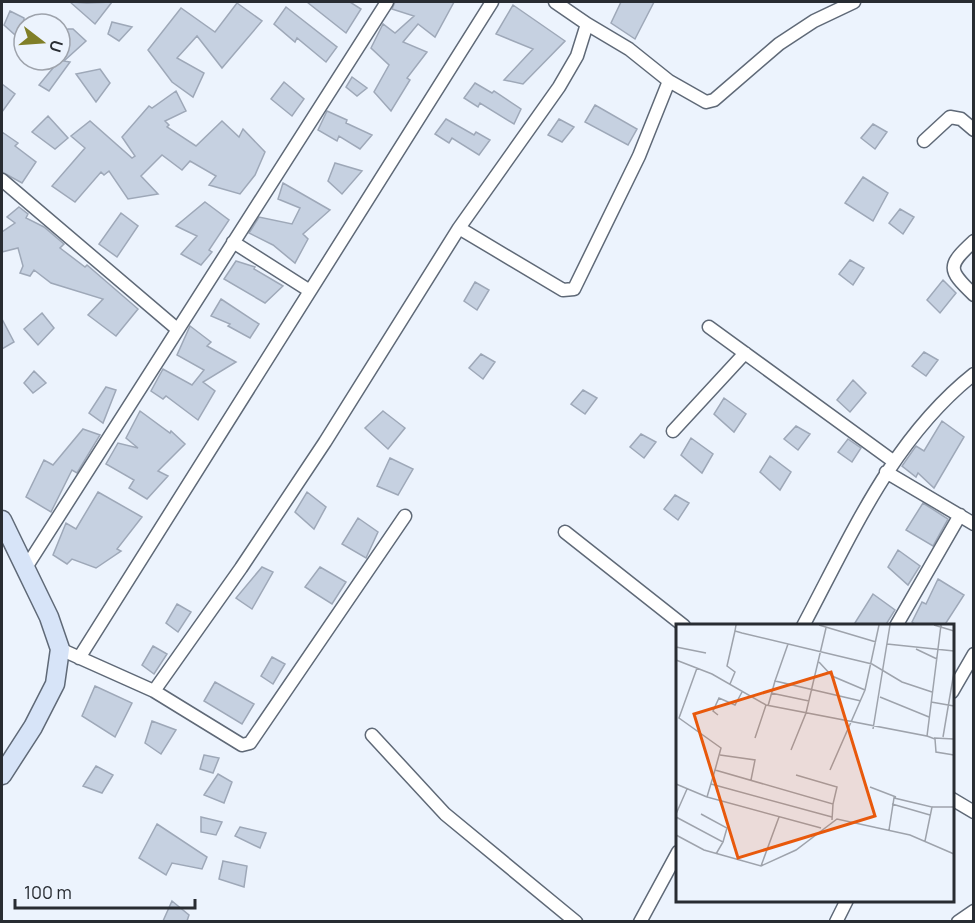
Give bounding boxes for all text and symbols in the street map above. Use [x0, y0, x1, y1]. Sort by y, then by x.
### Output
north arrow [12, 12, 72, 72]
text: U [44, 38, 69, 55]
inset map [676, 624, 954, 902]
scale bar [15, 872, 195, 910]
text: 100 m [24, 880, 72, 904]

